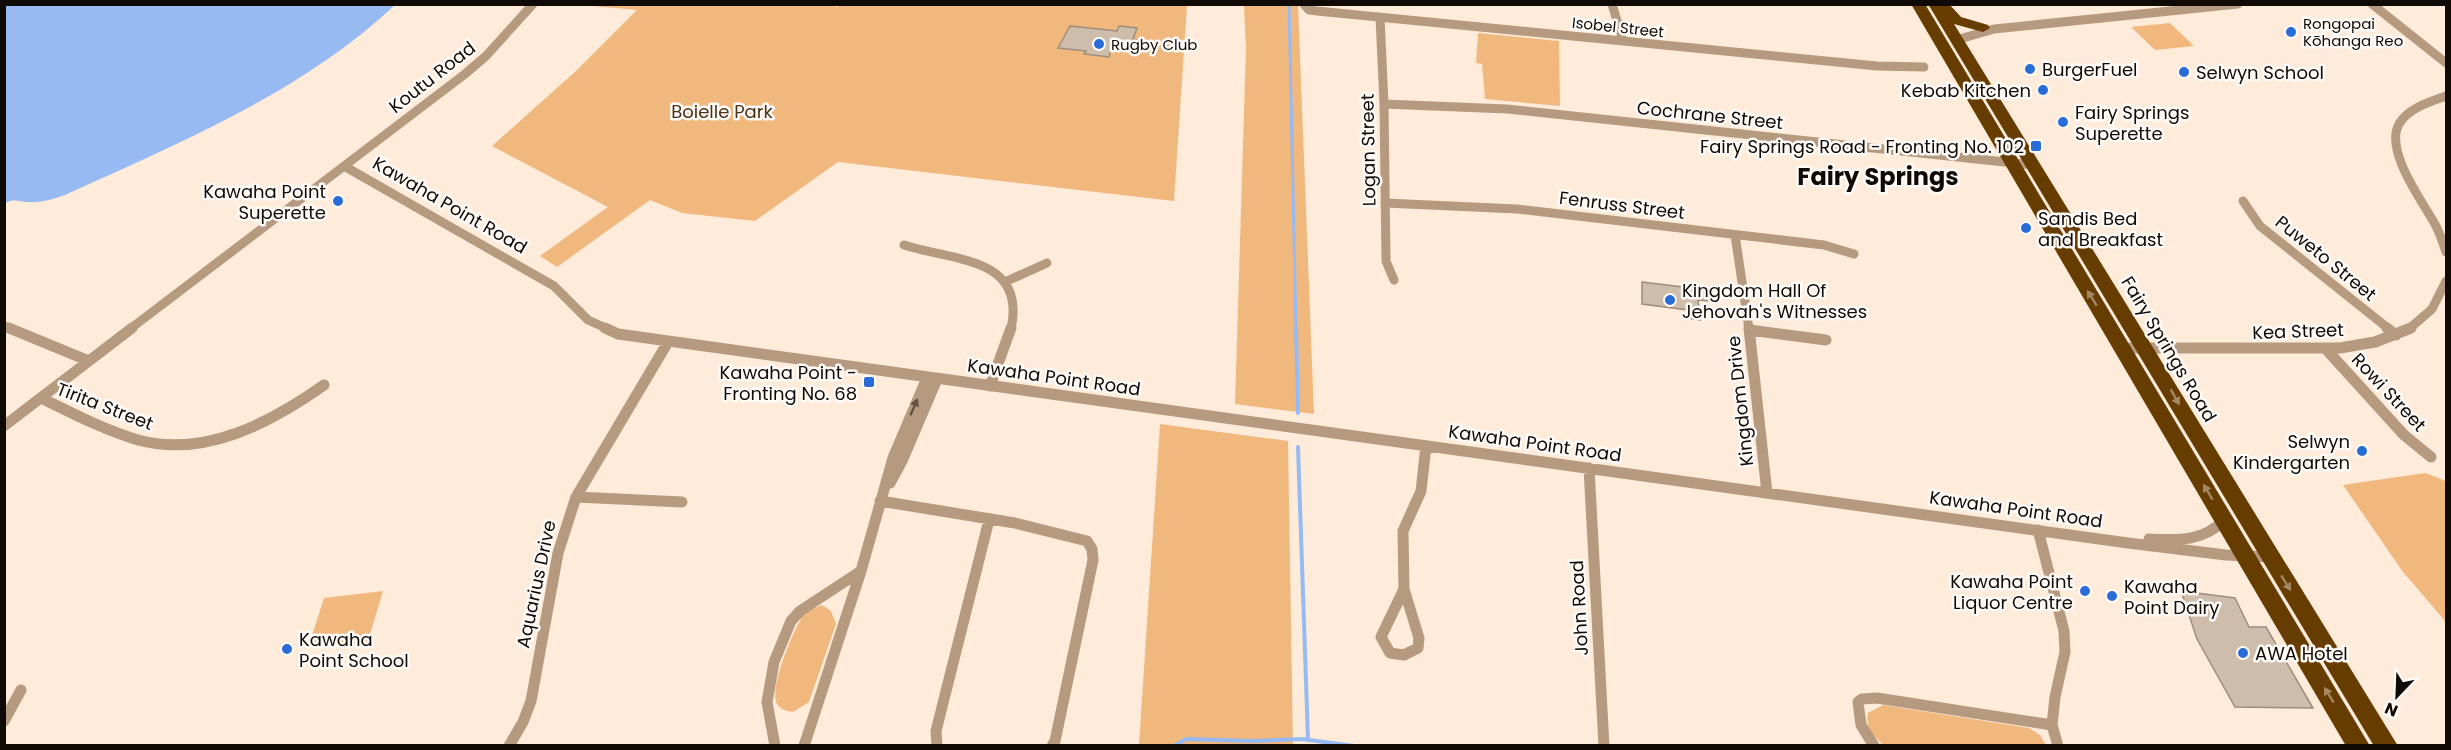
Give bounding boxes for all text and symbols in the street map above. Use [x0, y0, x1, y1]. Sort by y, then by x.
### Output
street label: Isobel Street [1571, 12, 1665, 42]
place label: Rongopai Kōhanga Reo [2303, 13, 2403, 51]
marker: Rongopai Kōhanga Reo [2284, 25, 2298, 39]
place label: Rugby Club [1111, 34, 1197, 55]
street label: Koutu Road [384, 35, 480, 119]
marker: Rugby Club [1092, 37, 1106, 51]
place label: BurgerFuel [2042, 57, 2138, 82]
place label: Selwyn School [2196, 60, 2324, 85]
marker: BurgerFuel [2023, 62, 2037, 76]
marker: Selwyn School [2177, 65, 2191, 79]
place label: Kebab Kitchen [1901, 78, 2031, 103]
marker: Kebab Kitchen [2036, 83, 2050, 97]
street label: Logan Street [1355, 93, 1381, 207]
street label: Cochrane Street [1636, 95, 1784, 135]
park label: Boielle Park [671, 99, 773, 124]
place label: Fairy Springs Superette [2075, 100, 2189, 146]
marker: Fairy Springs Superette [2056, 115, 2070, 129]
place label: Fairy Springs Road - Fronting No. 102 [1700, 134, 2024, 159]
marker: Fairy Springs Road - Fronting No. 102 [2029, 139, 2043, 153]
street label: Kawaha Point Road [368, 151, 532, 259]
district label: Fairy Springs [1797, 160, 1959, 193]
place label: Kawaha Point Superette [203, 179, 326, 225]
street label: Fenruss Street [1558, 185, 1686, 225]
marker: Kawaha Point Superette [331, 194, 345, 208]
place label: Sandis Bed and Breakfast [2038, 206, 2163, 252]
street label: Puweto Street [2270, 209, 2382, 307]
marker: Sandis Bed and Breakfast [2019, 221, 2033, 235]
street label: Fairy Springs Road [2116, 271, 2222, 427]
place label: Kingdom Hall Of Jehovah's Witnesses [1682, 278, 1867, 324]
one-way arrow [2087, 290, 2098, 306]
marker: Kingdom Hall Of Jehovah's Witnesses [1663, 293, 1677, 307]
street label: Kea Street [2252, 317, 2344, 345]
street label: Kingdom Drive [1721, 335, 1759, 467]
street label: Rowi Street [2346, 347, 2432, 437]
street label: Kawaha Point Road [966, 352, 1142, 402]
place label: Kawaha Point - Fronting No. 68 [719, 360, 857, 406]
marker: Kawaha Point - Fronting No. 68 [862, 375, 876, 389]
street label: Tirita Street [53, 376, 157, 436]
one-way arrow [2170, 389, 2180, 406]
one-way arrow [910, 398, 919, 416]
street label: Kawaha Point Road [1447, 418, 1623, 468]
place label: Selwyn Kindergarten [2233, 429, 2350, 475]
marker: Selwyn Kindergarten [2355, 444, 2369, 458]
street label: Kawaha Point Road [1928, 484, 2104, 534]
one-way arrow [2202, 484, 2213, 500]
street label: Aquarius Drive [510, 518, 562, 650]
street label: John Road [1564, 560, 1594, 656]
place label: Kawaha Point Liquor Centre [1950, 569, 2073, 615]
place label: Kawaha Point Dairy [2124, 574, 2219, 620]
one-way arrow [2280, 574, 2292, 590]
marker: Kawaha Point Liquor Centre [2078, 584, 2092, 598]
marker: Kawaha Point Dairy [2105, 589, 2119, 603]
place label: Kawaha Point School [299, 627, 409, 673]
place label: AWA Hotel [2255, 641, 2348, 666]
marker: Kawaha Point School [280, 642, 294, 656]
marker: AWA Hotel [2236, 646, 2250, 660]
north arrow [2367, 666, 2427, 726]
one-way arrow [2324, 686, 2334, 703]
text: N [2381, 696, 2401, 722]

